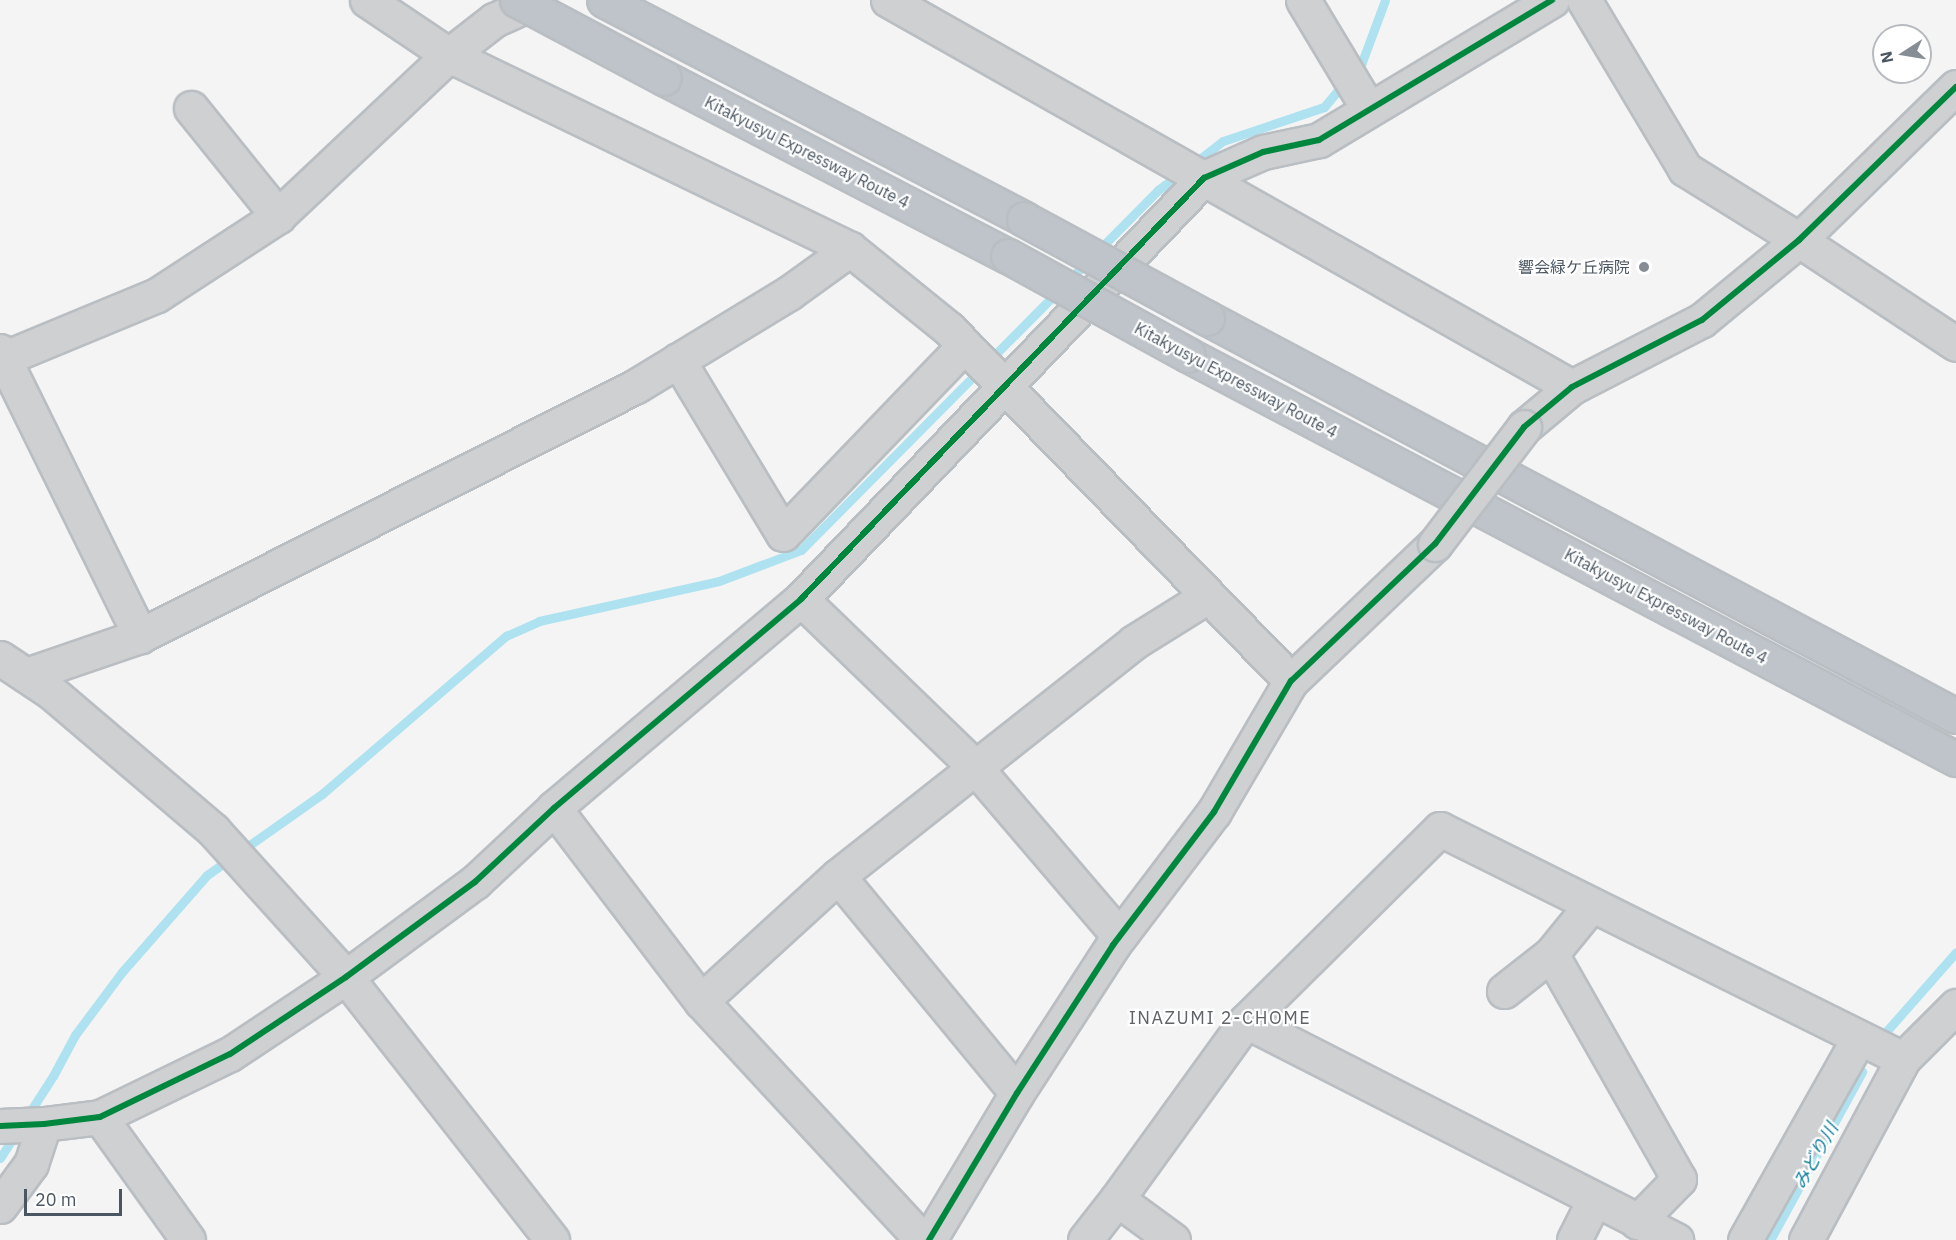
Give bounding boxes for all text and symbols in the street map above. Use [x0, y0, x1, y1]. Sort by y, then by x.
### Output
north arrow [1872, 24, 1932, 84]
text: N [1875, 50, 1897, 65]
street label: Kitakyusyu Expressway Route 4 [702, 92, 912, 212]
place label: 響会緑ケ丘病院 [1518, 257, 1630, 277]
marker: 響会緑ケ丘病院 [1635, 258, 1653, 276]
street label: Kitakyusyu Expressway Route 4 [1131, 318, 1341, 442]
street label: Kitakyusyu Expressway Route 4 [1561, 544, 1771, 668]
district label: INAZUMI 2-CHOME [1129, 1007, 1311, 1029]
water label: みどり川 [1789, 1119, 1843, 1193]
scale bar [27, 1177, 124, 1215]
text: 20 m [35, 1188, 77, 1211]

